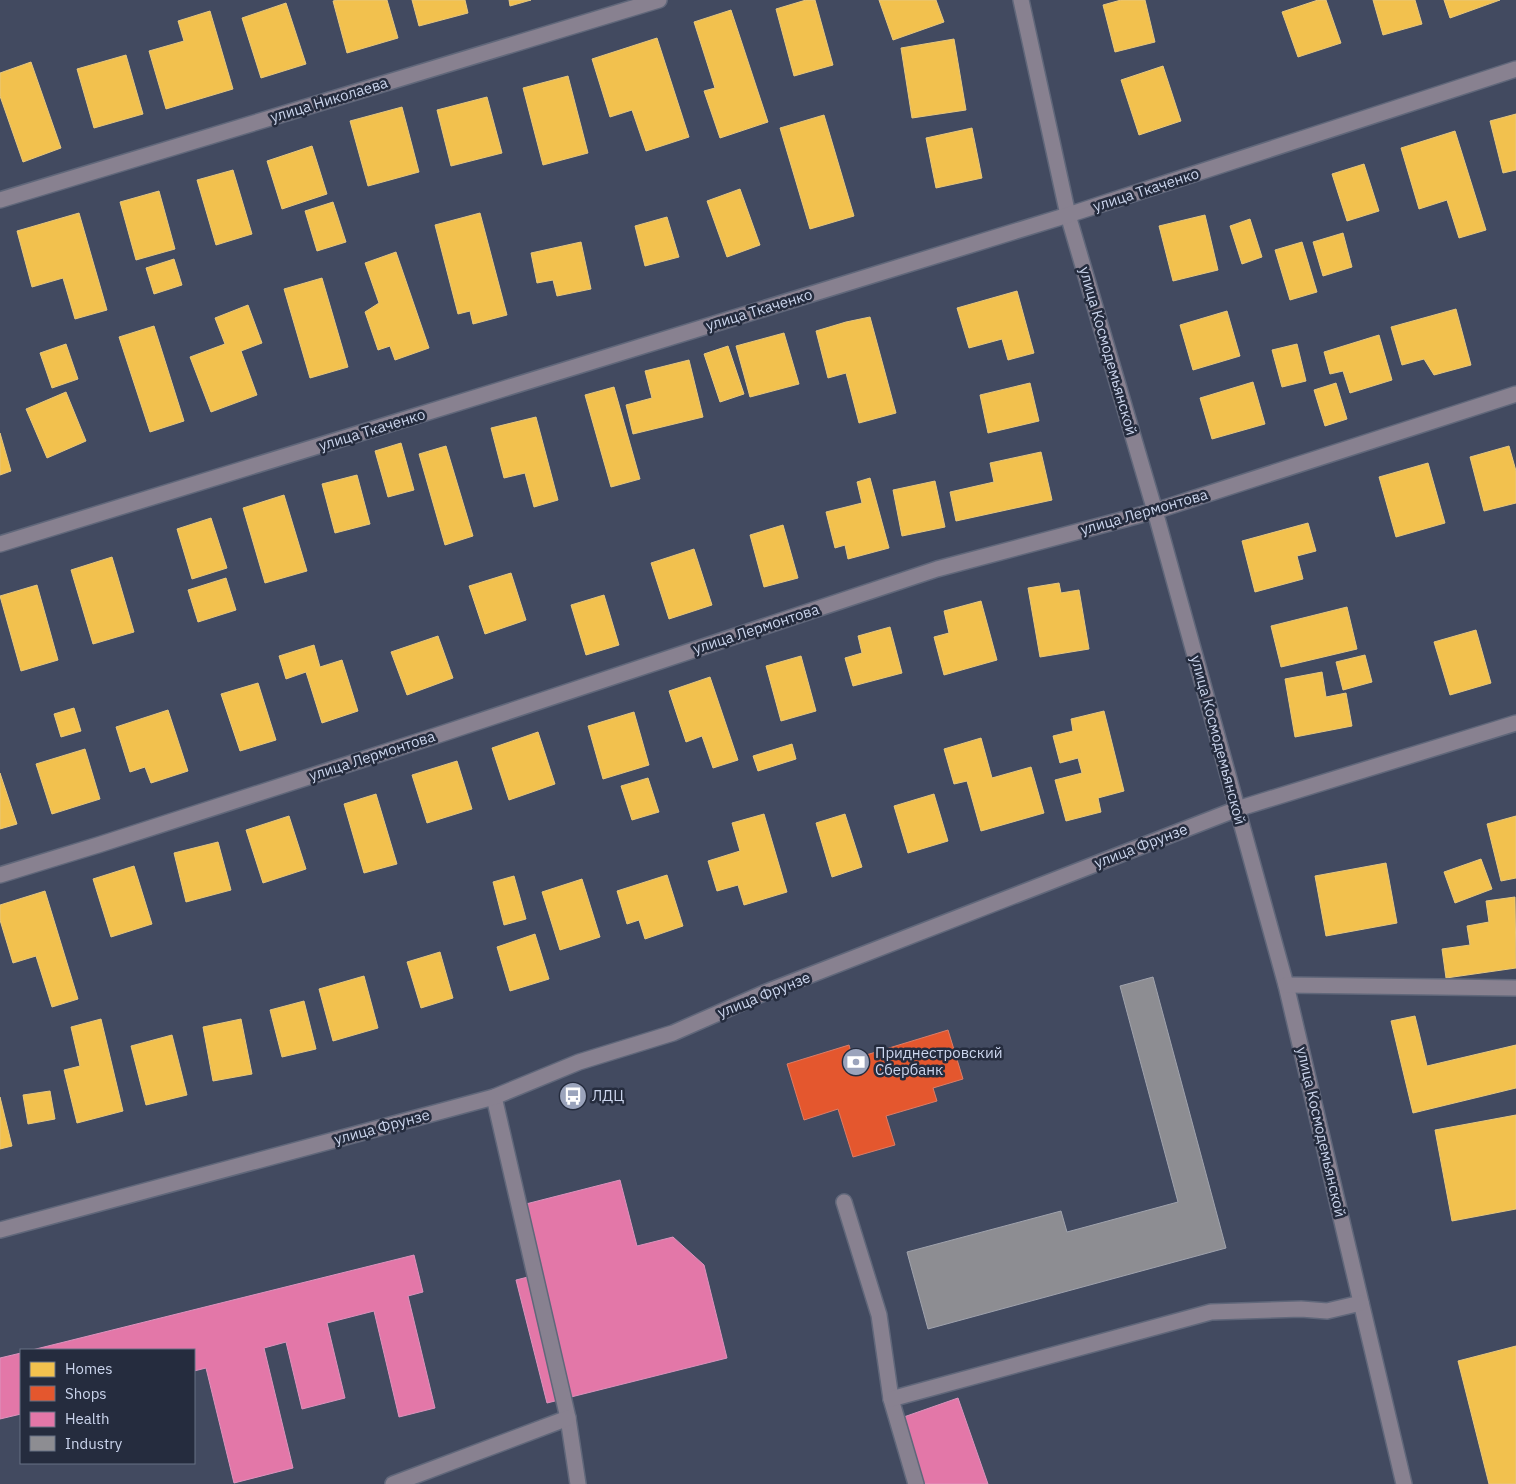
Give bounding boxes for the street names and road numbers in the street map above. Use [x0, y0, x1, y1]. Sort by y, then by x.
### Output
street label: улица Николаева [268, 73, 390, 126]
street label: улица Ткаченко [1090, 163, 1201, 216]
street label: улица Космодемьянской [1075, 264, 1142, 437]
street label: улица Ткаченко [703, 284, 814, 335]
street label: улица Ткаченко [316, 404, 427, 455]
street label: улица Лермонтова [1078, 484, 1210, 539]
street label: улица Лермонтова [690, 599, 821, 658]
street label: улица Космодемьянской [1187, 653, 1250, 827]
street label: улица Лермонтова [306, 726, 437, 785]
street label: улица Фрунзе [1091, 819, 1190, 872]
street label: улица Фрунзе [715, 967, 813, 1022]
street label: улица Космодемьянской [1293, 1045, 1350, 1219]
street label: улица Фрунзе [332, 1105, 432, 1148]

